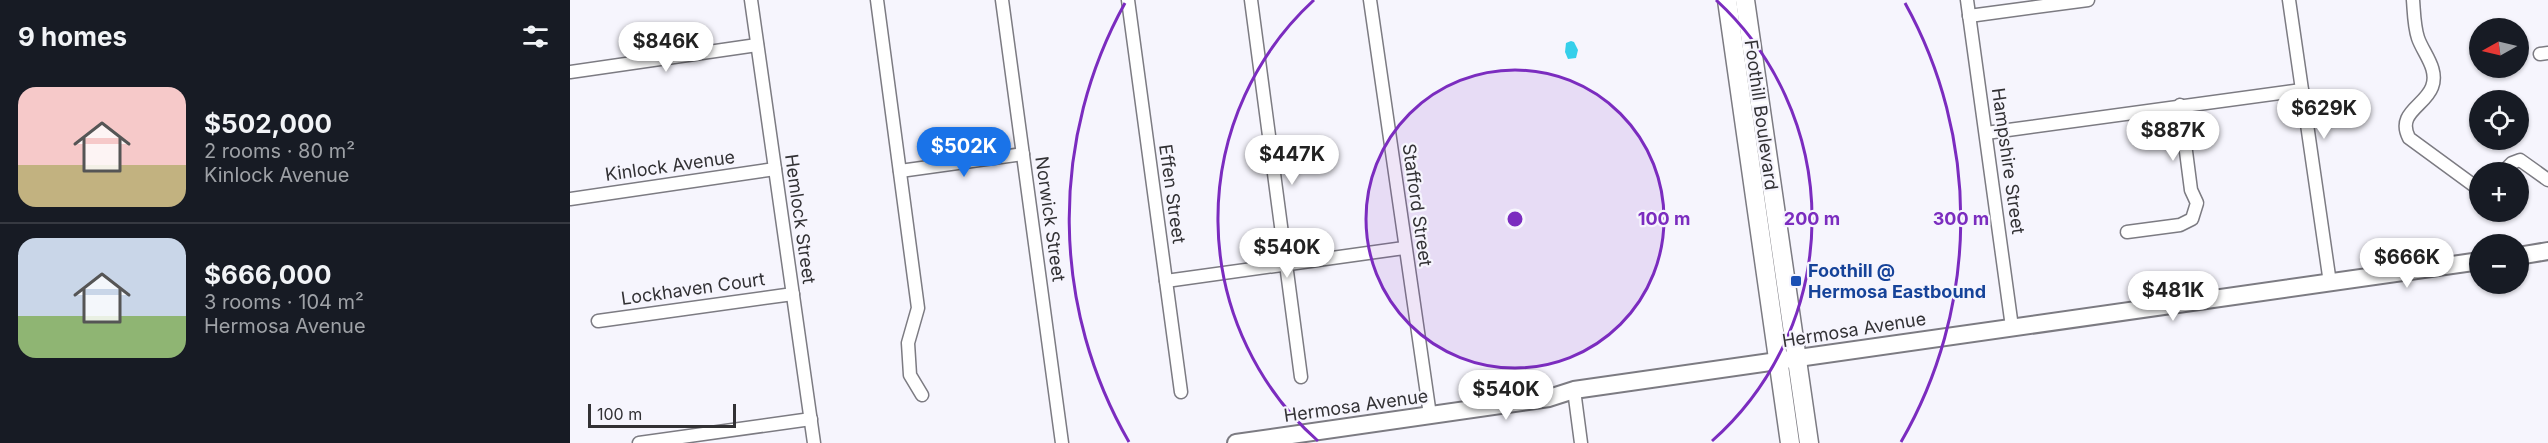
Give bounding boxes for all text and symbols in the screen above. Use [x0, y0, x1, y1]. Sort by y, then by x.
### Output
north arrow [2469, 18, 2529, 78]
map controls [2469, 18, 2529, 294]
icon: filters [519, 20, 552, 53]
text: 9 homes [18, 21, 127, 52]
pin: $846K [624, 22, 708, 73]
text: $846K [632, 29, 700, 53]
street label: Foothill Boulevard [1741, 38, 1782, 191]
street label: Hampshire Street [1988, 86, 2029, 236]
pin: $629K [2282, 89, 2366, 140]
button: locate [2469, 90, 2529, 150]
text: $629K [2291, 96, 2357, 120]
text: $502,000 [204, 108, 332, 139]
icon: home [66, 111, 138, 183]
pin: $887K [2131, 111, 2215, 162]
text: $887K [2140, 118, 2206, 142]
pin: $502K [922, 127, 1006, 178]
text: $502K [931, 134, 997, 158]
pin: $447K [1250, 135, 1334, 186]
text: 2 rooms · 80 m² [204, 139, 355, 163]
text: $447K [1259, 142, 1325, 166]
street label: Stafford Street [1398, 142, 1437, 268]
street label: Effen Street [1155, 143, 1190, 245]
street label: Kinlock Avenue [604, 146, 736, 185]
street label: Hemlock Street [781, 153, 820, 285]
street label: Norwick Street [1031, 155, 1070, 283]
button: + [2469, 162, 2529, 222]
text: Kinlock Avenue [204, 163, 350, 187]
text: 100 m [1638, 208, 1690, 229]
text: 200 m [1784, 208, 1840, 229]
text: 300 m [1933, 208, 1989, 229]
centre of rings [1505, 209, 1525, 229]
pin: $540K [1245, 228, 1329, 279]
button: − [2469, 234, 2529, 294]
text: $540K [1253, 235, 1321, 259]
pin: $666K [2365, 238, 2449, 289]
text: $666K [2374, 245, 2440, 269]
text: $666,000 [204, 259, 331, 290]
place label: Foothill @ Hermosa Eastbound [1808, 260, 1986, 302]
icon: home [66, 262, 138, 334]
street label: Lockhaven Court [620, 268, 766, 309]
pin: $481K [2131, 271, 2215, 322]
marker: Foothill @ Hermosa Eastbound [1789, 274, 1803, 288]
text: $481K [2142, 278, 2204, 302]
text: 3 rooms · 104 m² [204, 290, 364, 314]
street label: Hermosa Avenue [1780, 308, 1927, 351]
text: Hermosa Avenue [204, 314, 366, 338]
pin: $540K [1464, 370, 1548, 421]
text: $540K [1472, 377, 1540, 401]
street label: Hermosa Avenue [1282, 385, 1429, 426]
scale bar [588, 401, 736, 428]
text: 100 m [597, 404, 642, 424]

